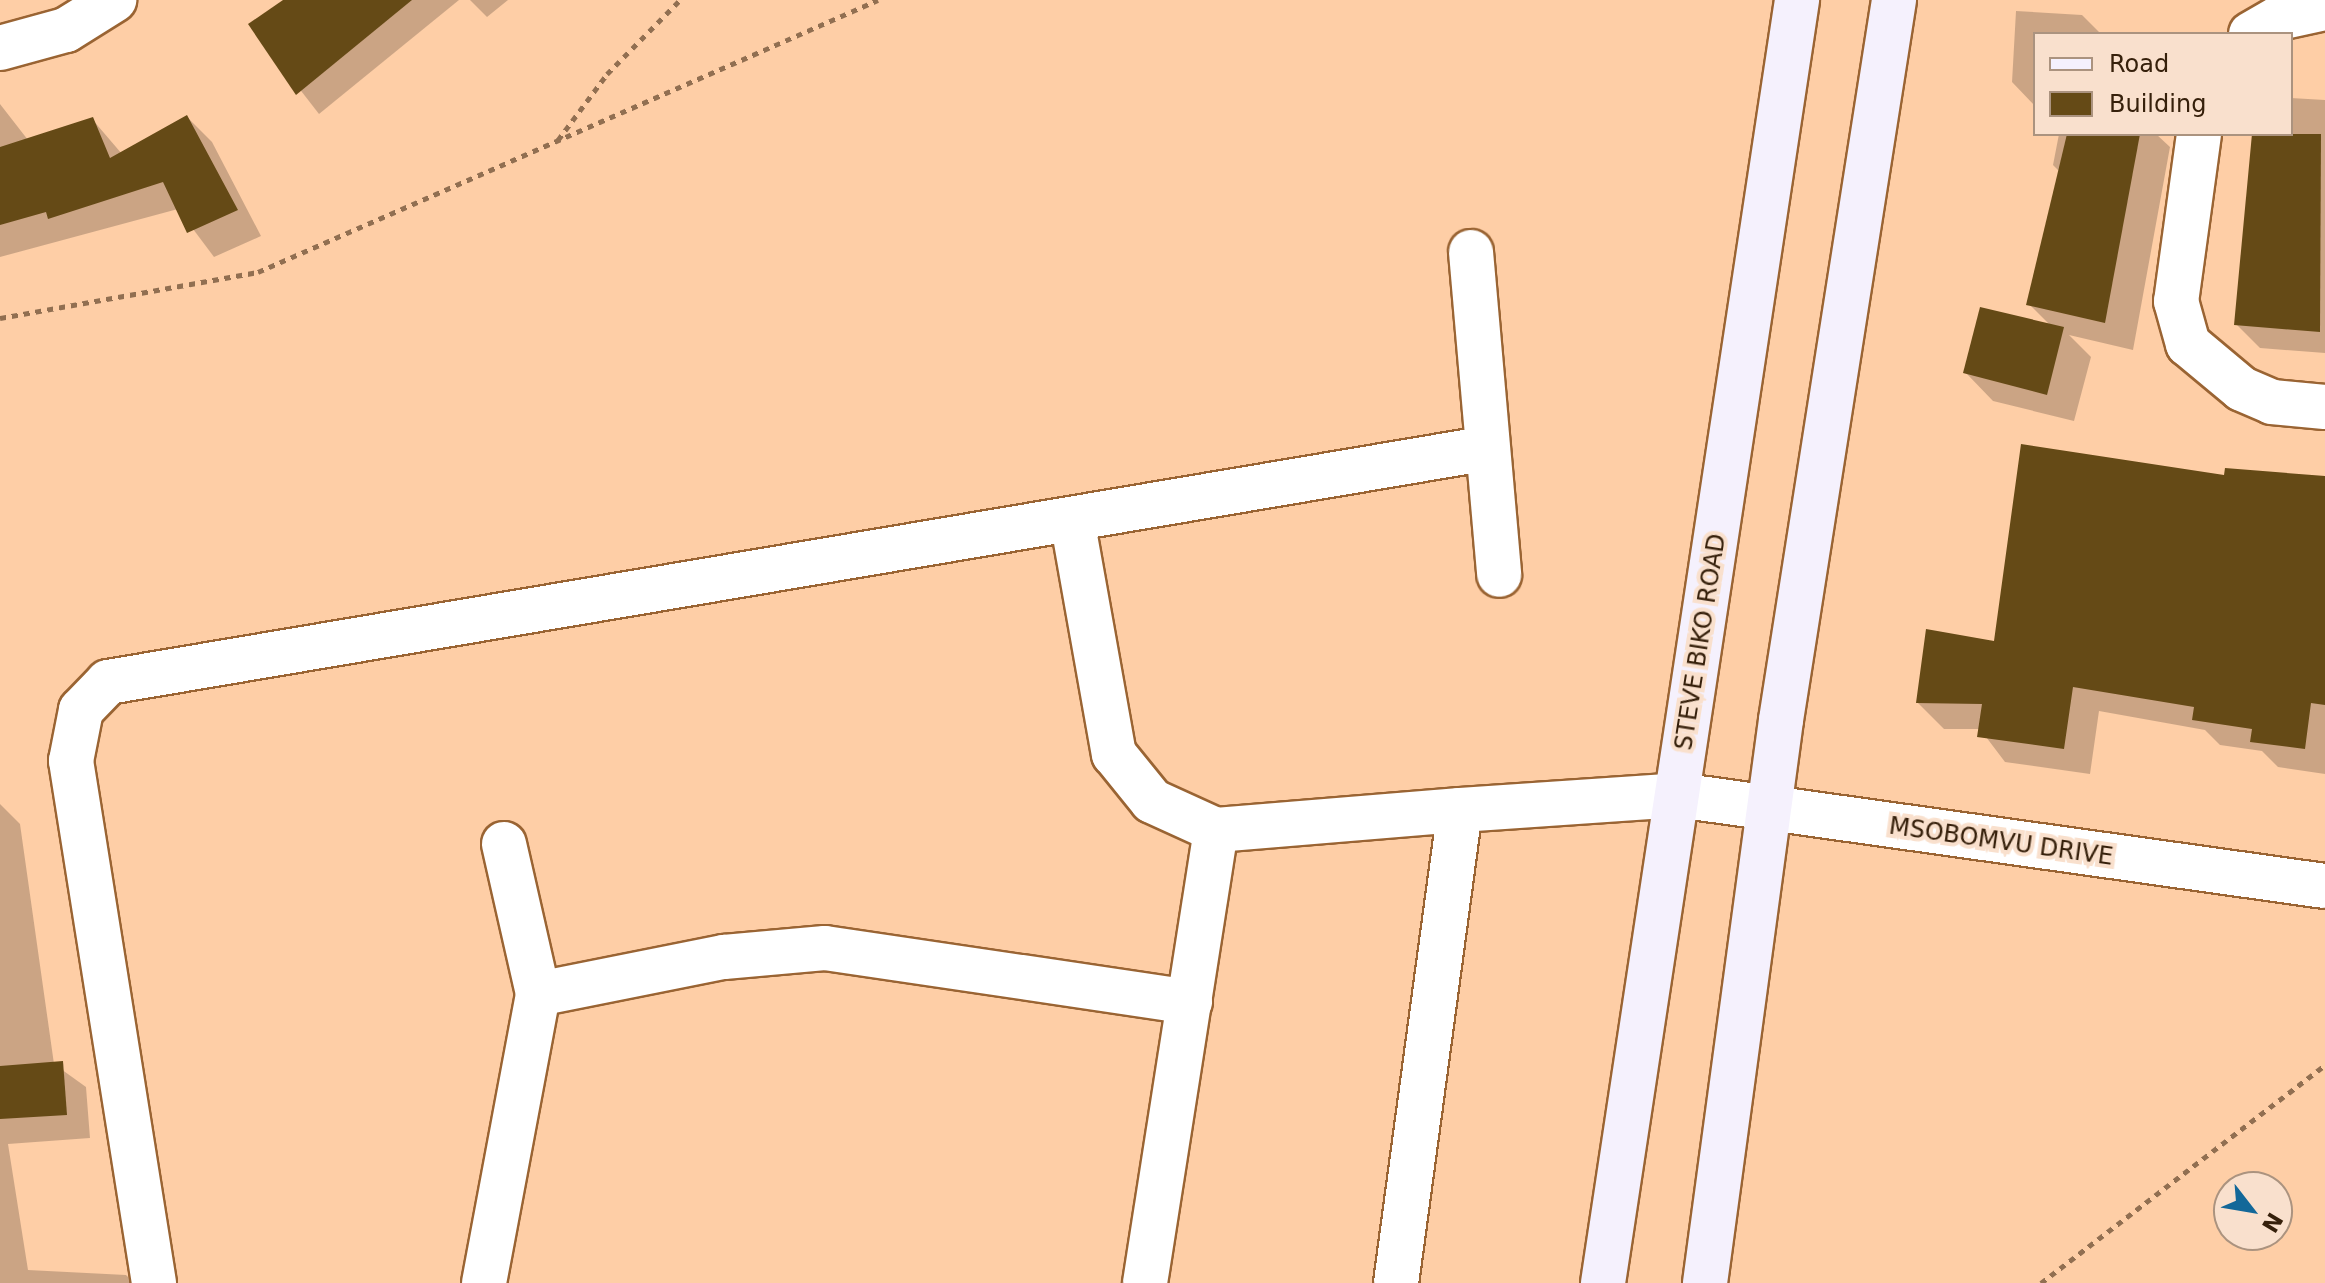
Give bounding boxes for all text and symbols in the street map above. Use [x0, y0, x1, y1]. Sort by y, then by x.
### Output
legend [2033, 32, 2293, 136]
text: Road [2109, 50, 2169, 78]
text: Building [2109, 90, 2206, 118]
street label: STEVE BIKO ROAD [1670, 532, 1732, 752]
street label: MSOBOMVU DRIVE [1887, 812, 2115, 872]
north arrow [2213, 1171, 2293, 1251]
text: N [2257, 1208, 2288, 1237]

